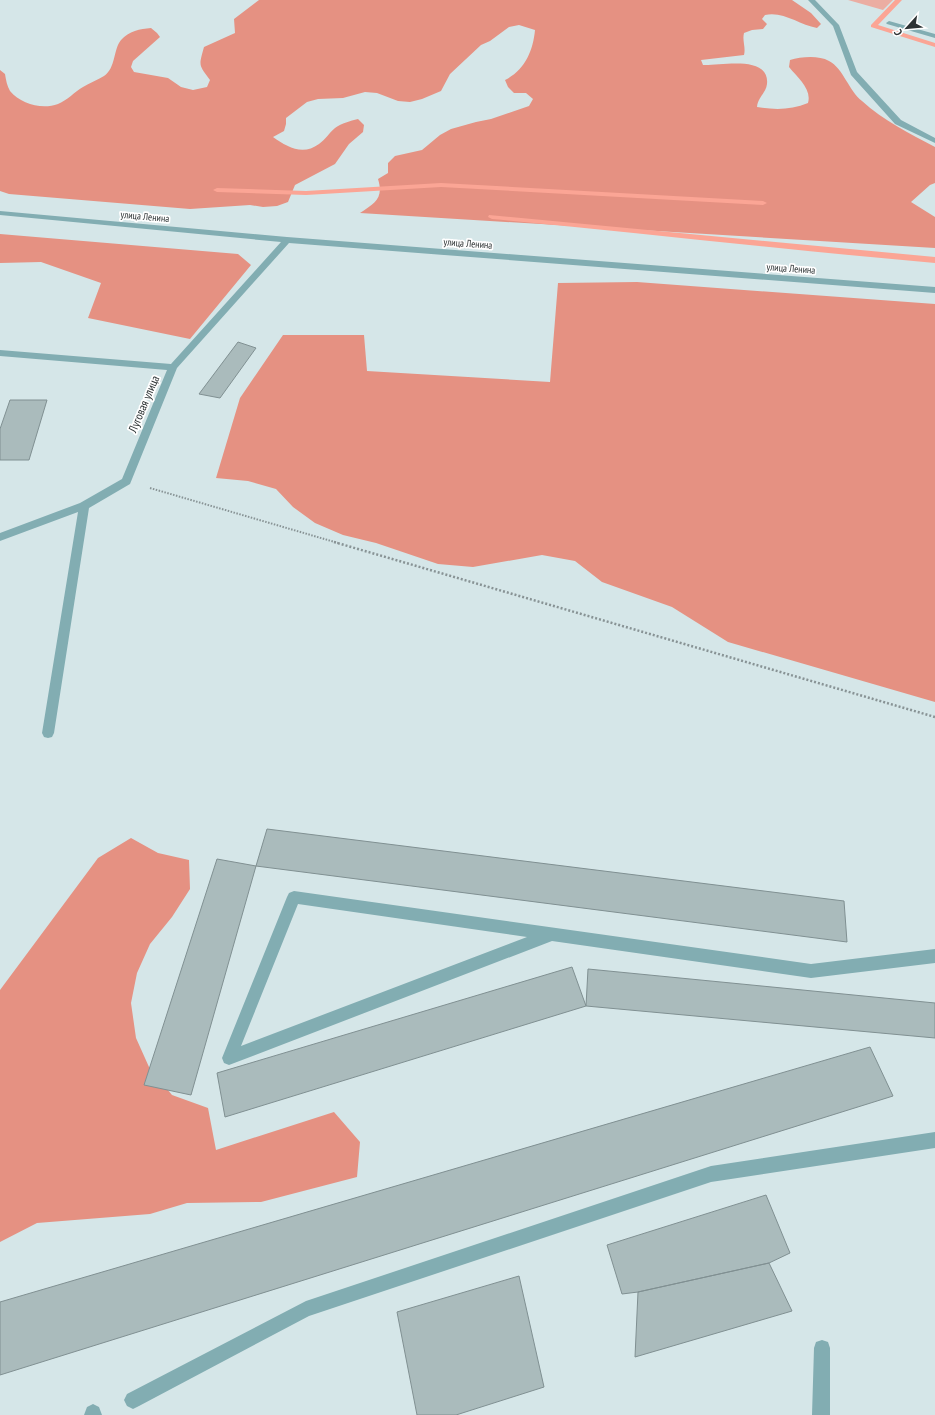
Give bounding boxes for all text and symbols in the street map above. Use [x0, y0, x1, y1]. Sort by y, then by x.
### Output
north arrow [887, 8, 927, 48]
text: С [891, 27, 905, 38]
street label: улица Ленина [120, 208, 170, 225]
street label: улица Ленина [443, 235, 493, 252]
street label: улица Ленина [766, 260, 816, 277]
street label: Луговая улица [124, 373, 162, 436]

